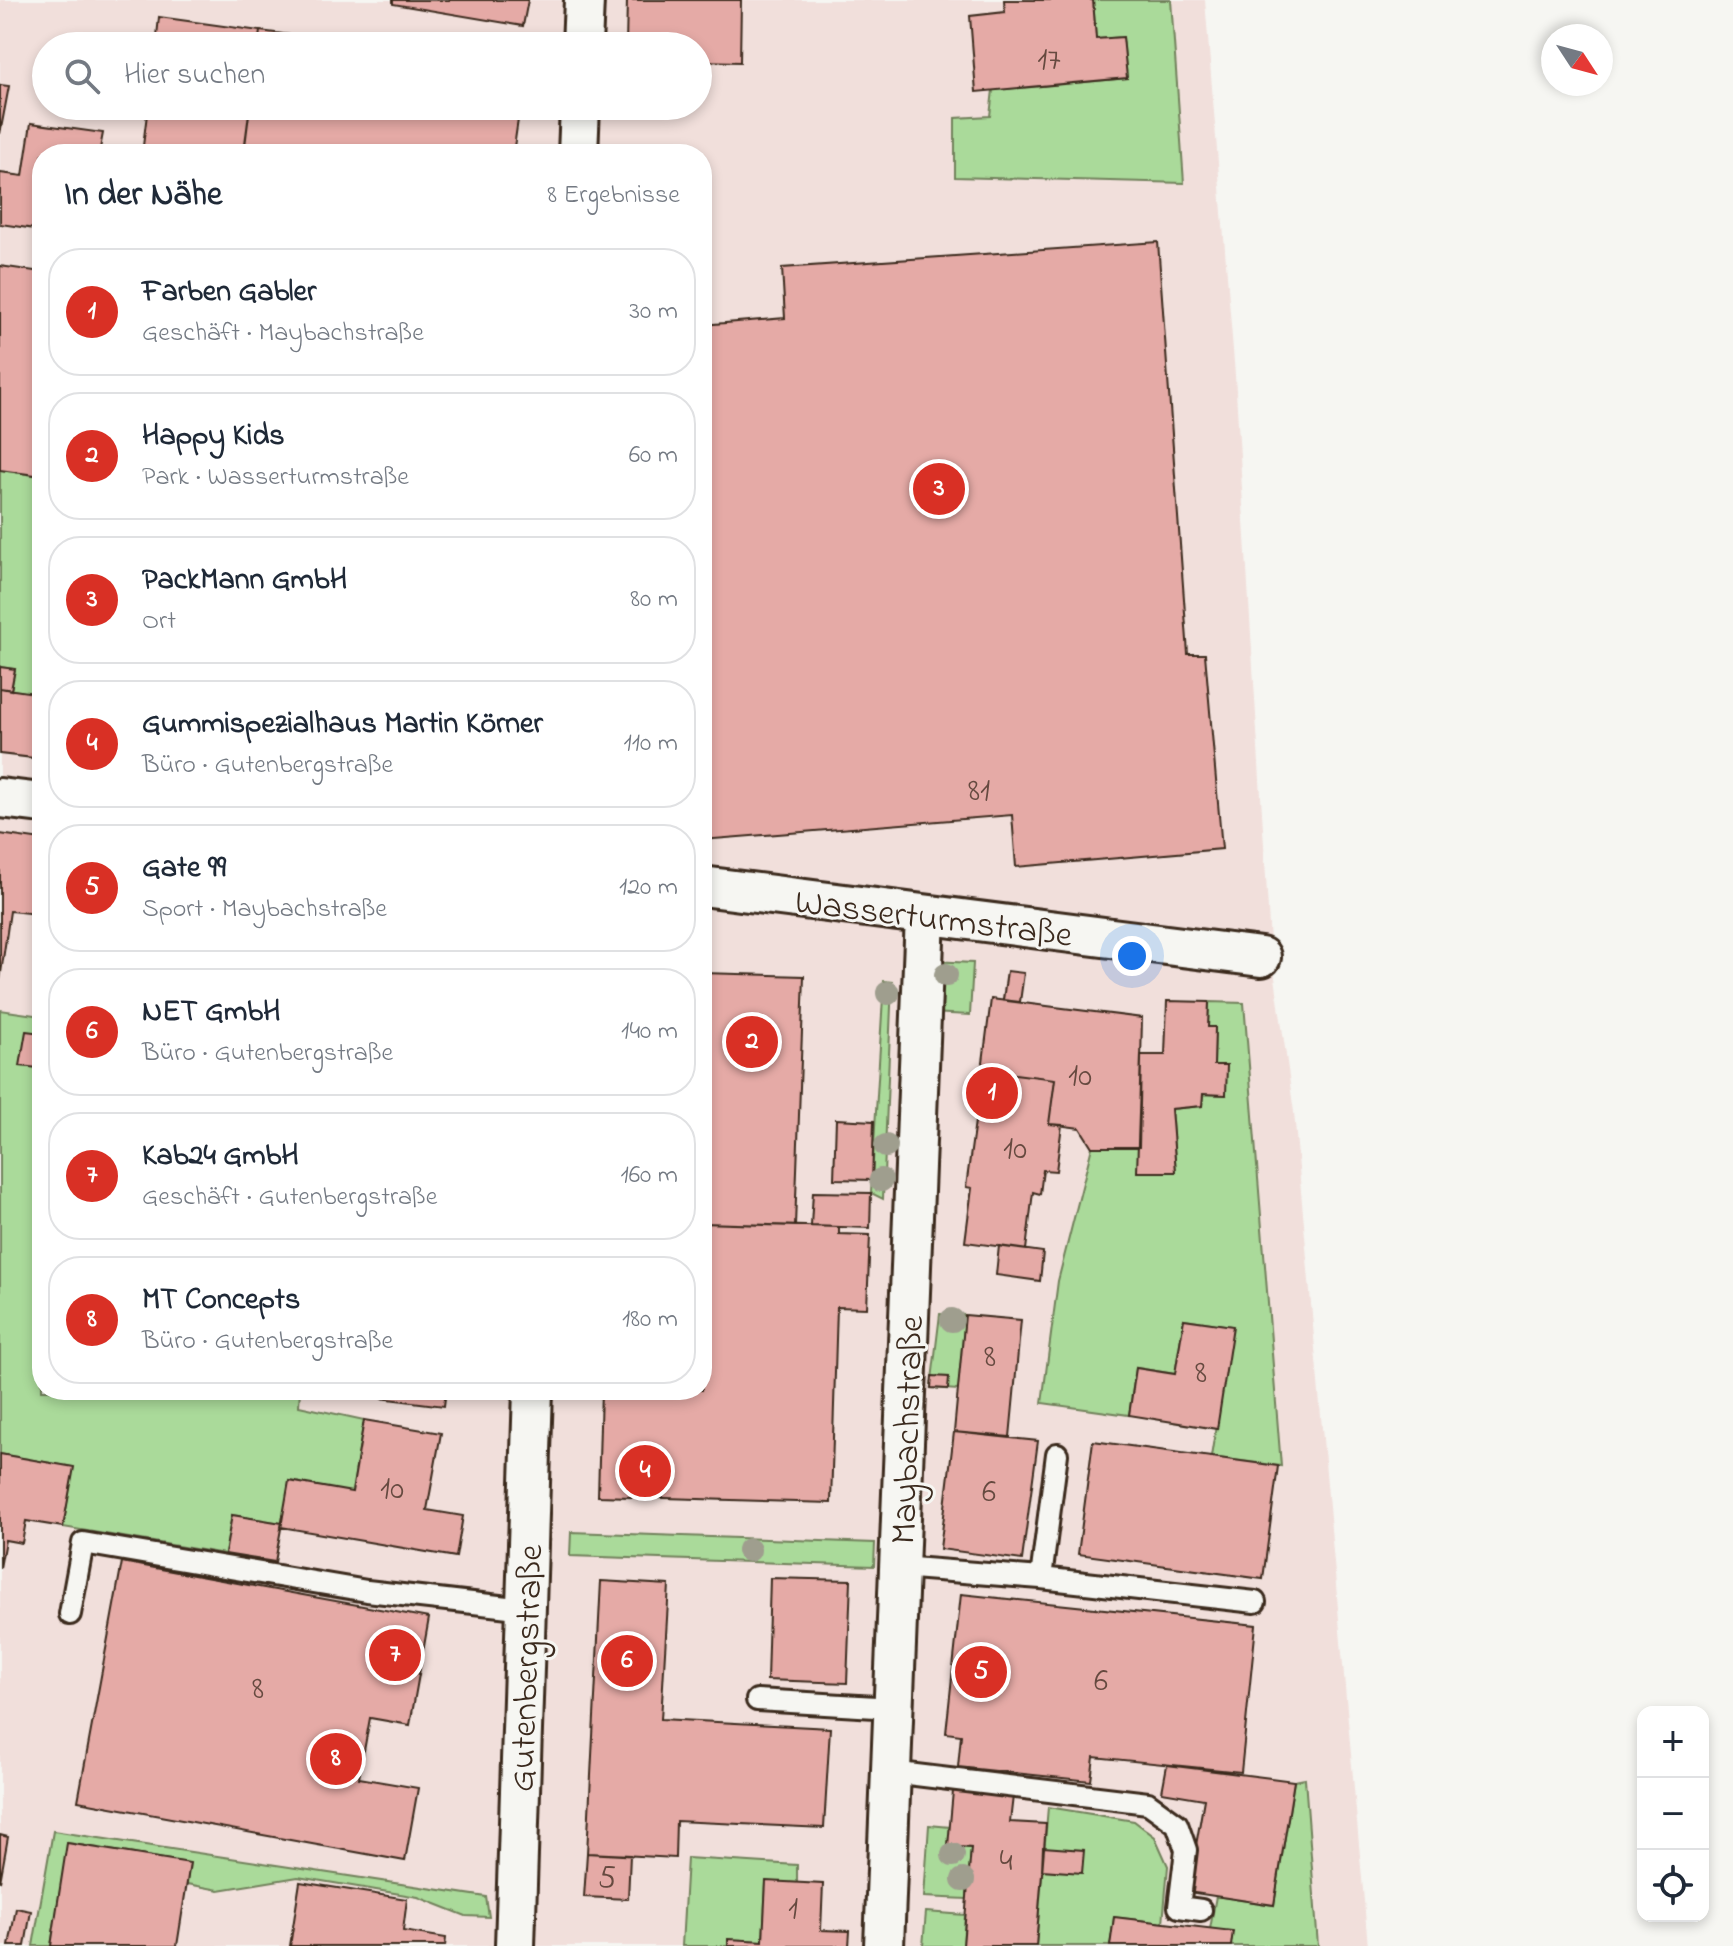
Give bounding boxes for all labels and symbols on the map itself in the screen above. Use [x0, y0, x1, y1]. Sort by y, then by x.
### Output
north arrow [1541, 24, 1613, 96]
house number: 17 [1037, 38, 1061, 85]
pin: 3 [913, 459, 965, 519]
house number: 81 [968, 769, 990, 816]
street label: Wasserturmstraße [792, 877, 1076, 964]
your location [1112, 936, 1152, 976]
pin: 2 [726, 1012, 778, 1072]
house number: 10 [1068, 1054, 1092, 1101]
pin: 1 [966, 1063, 1018, 1123]
house number: 10 [1003, 1127, 1027, 1174]
street label: Maybachstraße [879, 1314, 940, 1545]
house number: 8 [984, 1335, 996, 1382]
house number: 8 [1195, 1351, 1207, 1398]
pin: 4 [619, 1441, 671, 1501]
house number: 10 [380, 1467, 404, 1514]
house number: 6 [982, 1470, 996, 1517]
street label: Gutenbergstraße [498, 1543, 559, 1793]
pin: 7 [369, 1625, 421, 1685]
pin: 6 [601, 1631, 653, 1691]
pin: 5 [955, 1642, 1007, 1702]
house number: 6 [1094, 1659, 1108, 1706]
house number: 8 [252, 1667, 264, 1714]
pin: 8 [310, 1729, 362, 1789]
house number: 4 [999, 1839, 1013, 1886]
house number: 5 [598, 1856, 616, 1903]
house number: 1 [788, 1887, 798, 1934]

